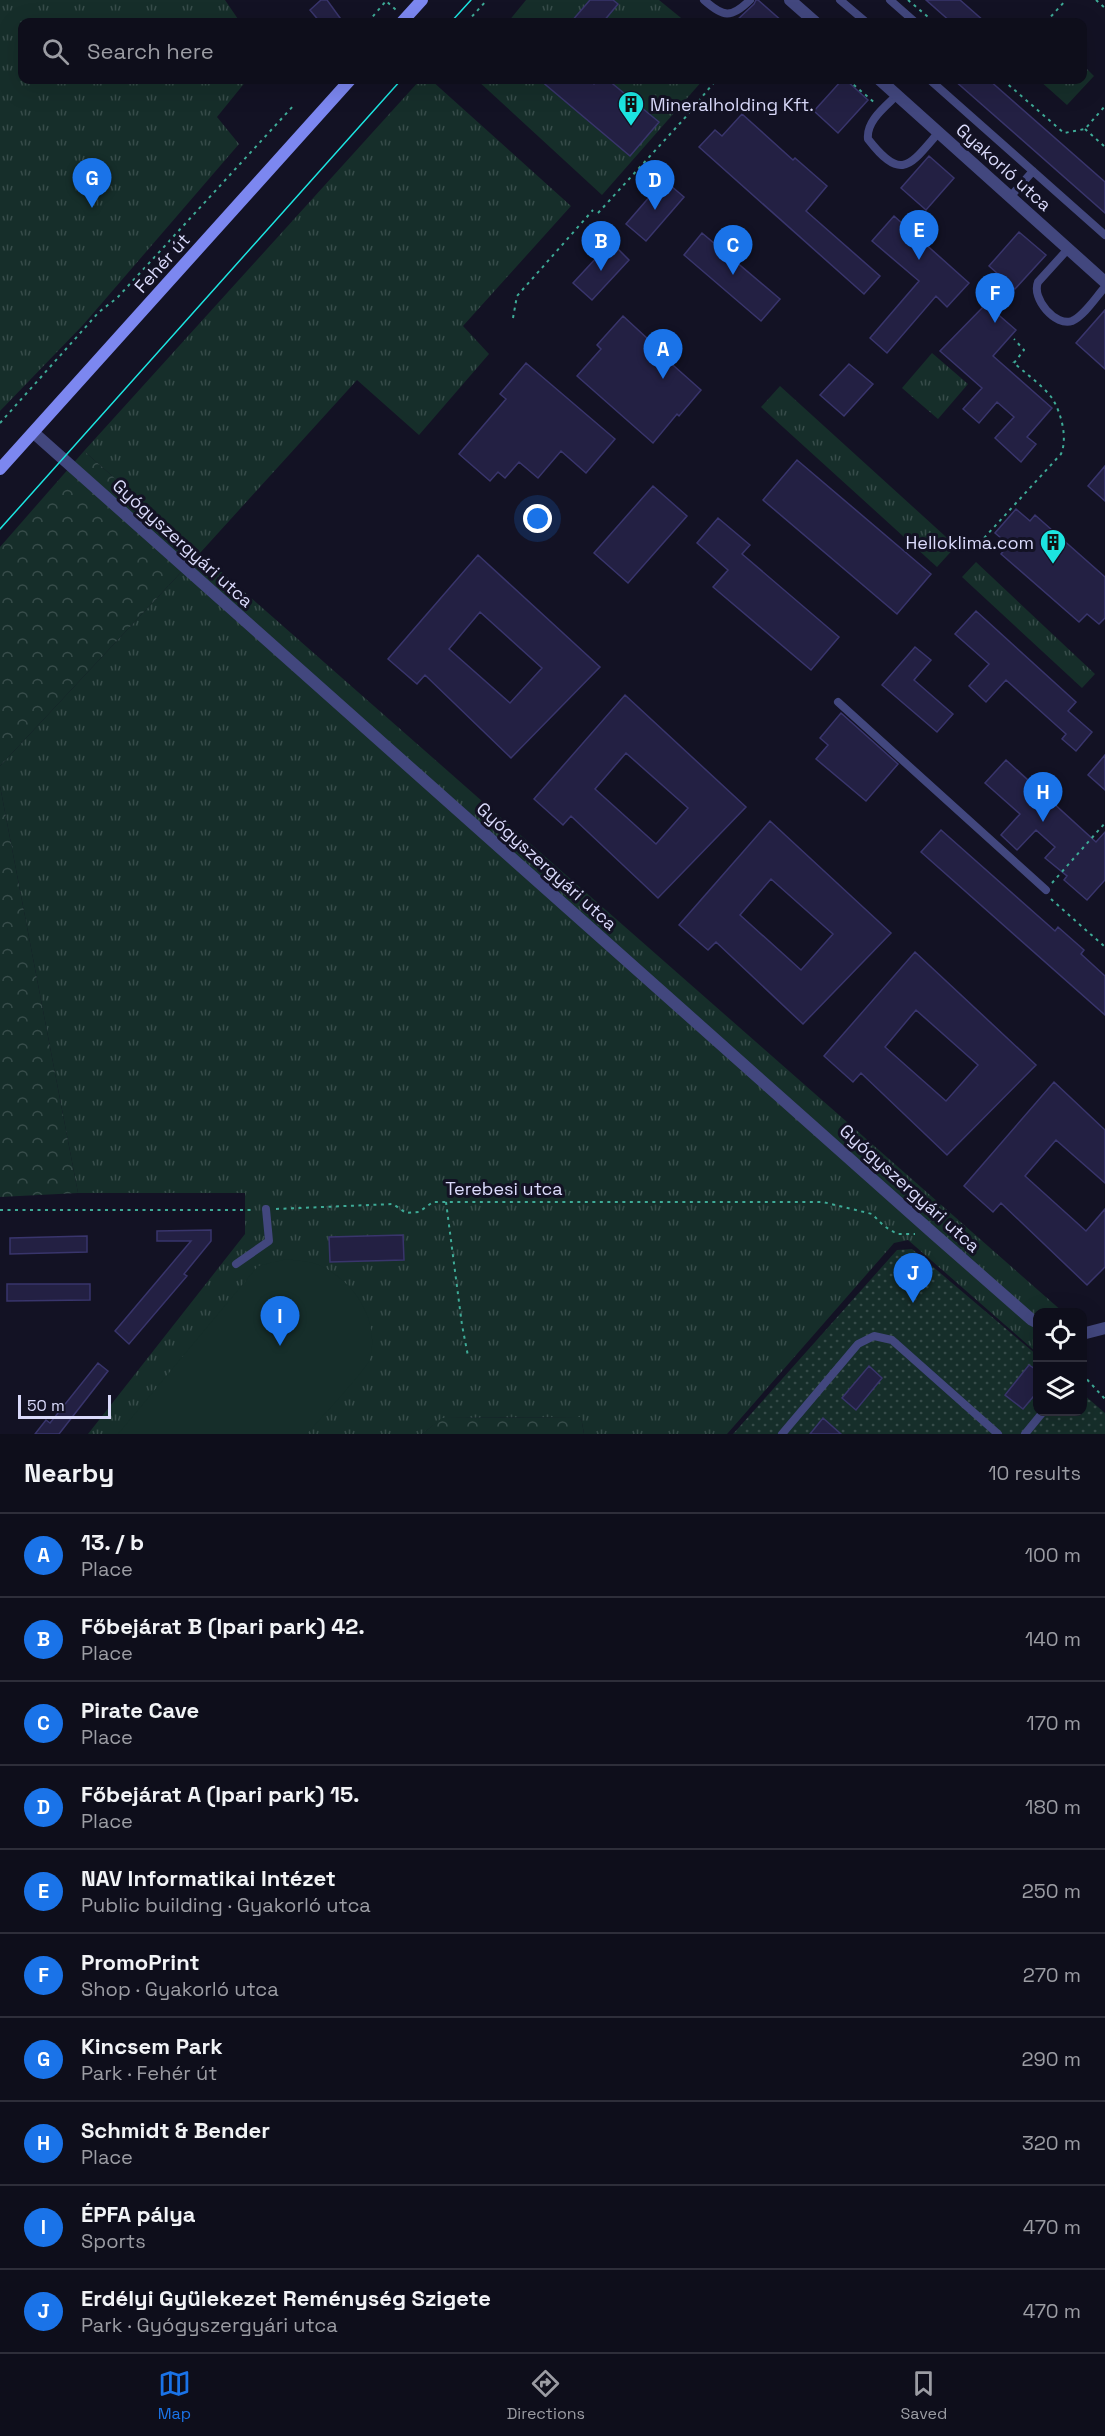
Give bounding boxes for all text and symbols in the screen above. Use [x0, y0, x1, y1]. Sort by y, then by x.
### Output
search box [18, 18, 1087, 84]
icon: search [39, 35, 72, 68]
text: Search here [87, 37, 214, 65]
building icon: Mineralholding Kft. [616, 89, 646, 127]
place label: Mineralholding Kft. [650, 93, 814, 116]
street label: Gyakorló utca [951, 118, 1057, 216]
pin: G [72, 158, 112, 208]
pin: D [636, 160, 674, 210]
pin: E [900, 210, 938, 260]
pin: B [582, 222, 620, 271]
pin: C [714, 226, 752, 275]
street label: Fehér út [129, 228, 195, 298]
pin: F [976, 274, 1014, 323]
pin: A [644, 330, 682, 379]
street label: Gyógyszergyári utca [108, 474, 258, 612]
your location [523, 504, 552, 533]
building icon: Helloklima.com [1038, 527, 1068, 565]
place label: Helloklima.com [905, 531, 1034, 554]
pin: H [1024, 772, 1062, 822]
street label: Gyógyszergyári utca [472, 797, 622, 935]
street label: Gyógyszergyári utca [835, 1119, 985, 1257]
street label: Terebesi utca [445, 1177, 563, 1200]
pin: J [894, 1254, 932, 1303]
pin: I [260, 1296, 300, 1346]
map controls [1033, 1308, 1087, 1416]
button: locate [1033, 1308, 1087, 1362]
button: layers [1033, 1362, 1087, 1416]
scale bar [18, 1392, 111, 1420]
text: 50 m [27, 1395, 65, 1416]
text: Nearby [24, 1456, 114, 1490]
text: 10 results [988, 1460, 1081, 1486]
text: 13. / b [81, 1528, 144, 1556]
text: A [37, 1542, 50, 1568]
text: 100 m [1025, 1542, 1081, 1568]
text: Place [81, 1556, 133, 1582]
text: Főbejárat B (Ipari park) 42. [81, 1612, 365, 1640]
text: B [37, 1626, 50, 1652]
text: 140 m [1025, 1626, 1081, 1652]
text: Place [81, 1640, 133, 1666]
text: Pirate Cave [81, 1696, 199, 1724]
text: C [37, 1710, 50, 1736]
text: 170 m [1026, 1710, 1081, 1736]
text: Place [81, 1724, 133, 1750]
text: Főbejárat A (Ipari park) 15. [81, 1780, 360, 1808]
text: D [37, 1794, 50, 1820]
text: 180 m [1025, 1794, 1081, 1820]
text: Place [81, 1808, 133, 1834]
text: NAV Informatikai Intézet [81, 1864, 336, 1892]
text: E [38, 1878, 49, 1904]
text: 250 m [1022, 1878, 1081, 1904]
text: Public building · Gyakorló utca [81, 1892, 371, 1918]
text: PromoPrint [81, 1948, 199, 1976]
text: F [38, 1962, 49, 1988]
text: 270 m [1023, 1962, 1081, 1988]
text: Shop · Gyakorló utca [81, 1976, 279, 2002]
text: Kincsem Park [81, 2032, 223, 2060]
text: G [37, 2046, 50, 2072]
text: 290 m [1022, 2046, 1081, 2072]
text: Park · Fehér út [81, 2060, 217, 2086]
text: Schmidt & Bender [81, 2116, 270, 2144]
text: H [37, 2130, 50, 2156]
text: 320 m [1022, 2130, 1081, 2156]
text: Place [81, 2144, 133, 2170]
text: ÉPFA pálya [81, 2200, 195, 2228]
text: I [41, 2214, 46, 2240]
text: 470 m [1023, 2214, 1081, 2240]
text: Sports [81, 2228, 146, 2254]
text: Erdélyi Gyülekezet Reménység Szigete [81, 2284, 491, 2312]
text: J [37, 2298, 50, 2324]
text: 470 m [1023, 2298, 1081, 2324]
text: Park · Gyógyszergyári utca [81, 2312, 338, 2338]
tab: Map [158, 2367, 191, 2424]
tab: Directions [507, 2367, 585, 2424]
tab: Saved [901, 2367, 947, 2424]

